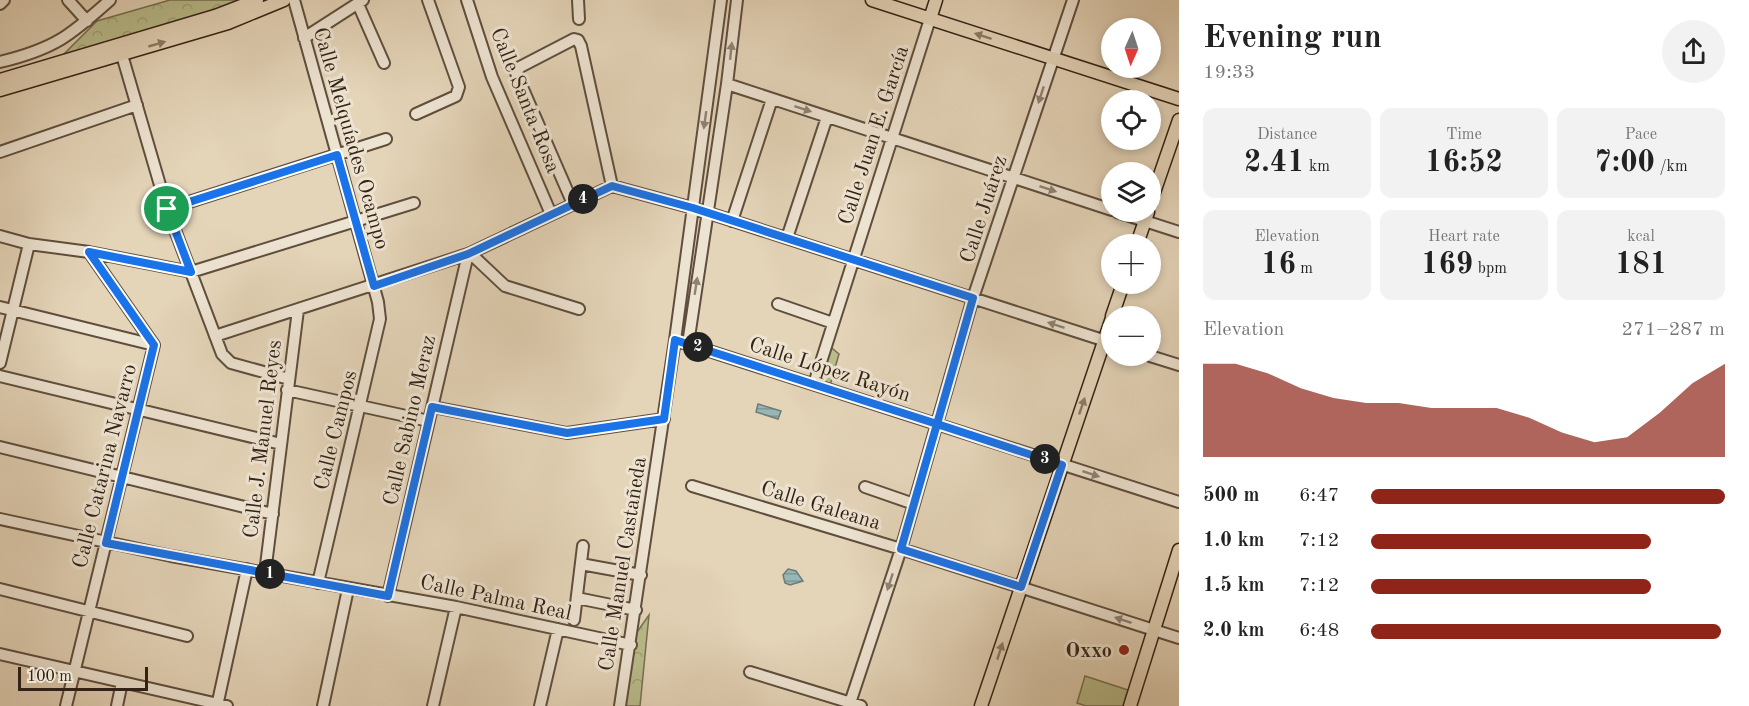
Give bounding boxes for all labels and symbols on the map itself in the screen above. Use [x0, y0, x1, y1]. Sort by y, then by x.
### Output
north arrow [1101, 18, 1161, 78]
street label: Calle Melquíades Ocampo [309, 25, 392, 252]
street label: Calle Santa Rosa [486, 25, 563, 176]
one-way arrow [974, 31, 992, 40]
one-way arrow [148, 39, 166, 48]
one-way arrow [726, 42, 736, 61]
street label: Calle Juan E. García [836, 43, 913, 228]
one-way arrow [1036, 86, 1045, 104]
one-way arrow [794, 105, 812, 114]
one-way arrow [700, 111, 709, 130]
street label: Calle Juárez [957, 153, 1012, 266]
pin [141, 183, 192, 234]
pin: 4 [568, 184, 598, 214]
one-way arrow [1039, 185, 1057, 194]
one-way arrow [692, 276, 701, 295]
one-way arrow [1047, 320, 1065, 329]
pin: 2 [683, 332, 713, 362]
street label: Calle Sabino Meraz [381, 333, 440, 508]
street label: Calle López Rayón [746, 334, 913, 406]
street label: Calle J. Manuel Reyes [241, 339, 286, 540]
street label: Calle Catarina Navarro [70, 362, 141, 571]
street label: Calle Campos [311, 368, 362, 493]
one-way arrow [1077, 397, 1087, 415]
pin: 3 [1030, 444, 1060, 474]
street label: Calle Manuel Castañeda [596, 456, 651, 673]
one-way arrow [1082, 470, 1100, 479]
street label: Calle Galeana [758, 478, 883, 535]
pin: 1 [255, 559, 285, 589]
street label: Calle Palma Real [418, 572, 574, 625]
one-way arrow [885, 573, 894, 591]
one-way arrow [1114, 615, 1132, 624]
one-way arrow [995, 641, 1005, 659]
place label: Oxxo [1065, 641, 1112, 662]
marker: Oxxo [1117, 643, 1131, 657]
scale bar [18, 664, 148, 692]

